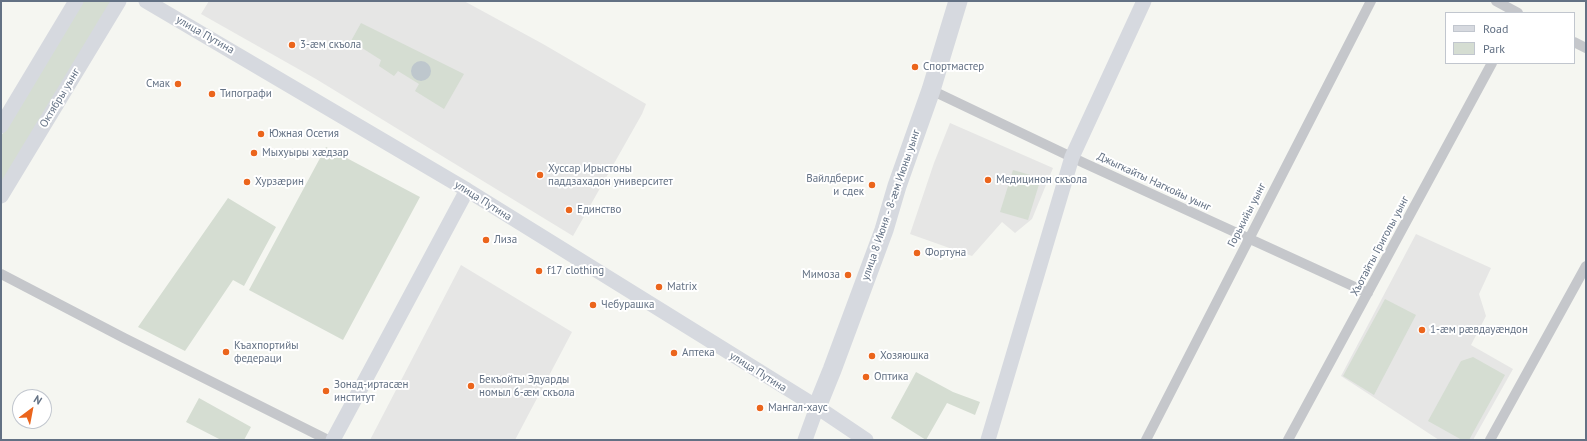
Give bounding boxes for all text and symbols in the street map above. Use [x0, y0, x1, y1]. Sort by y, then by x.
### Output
legend [1445, 12, 1575, 64]
street label: улица Путина [174, 13, 236, 57]
text: Road [1483, 21, 1508, 36]
place label: 3-æм скъола [300, 38, 361, 52]
marker: 3-æм скъола [287, 40, 297, 50]
text: Park [1483, 41, 1505, 56]
place label: Спортмастер [923, 60, 984, 74]
marker: Спортмастер [910, 62, 920, 72]
street label: Октябры уынг [37, 66, 83, 130]
place label: Смак [146, 77, 170, 91]
marker: Смак [173, 79, 183, 89]
place label: Типографи [220, 87, 272, 101]
marker: Типографи [207, 89, 217, 99]
place label: Южная Осетия [269, 127, 339, 141]
street label: улица 8 Июня - 8-ӕм Июны уынг [859, 128, 923, 282]
marker: Южная Осетия [256, 129, 266, 139]
place label: Мыхуыры хæдзар [262, 146, 349, 160]
marker: Мыхуыры хæдзар [249, 148, 259, 158]
street label: Джыгкайты Нагкойы уынг [1095, 150, 1213, 214]
place label: Хуссар Ирыстоны паддзахадон университет [548, 162, 673, 188]
marker: Хуссар Ирыстоны паддзахадон университет [535, 170, 545, 180]
place label: Вайлдберис и сдек [806, 172, 864, 198]
place label: Медицинон скъола [996, 173, 1087, 187]
place label: Хурзæрин [255, 175, 304, 189]
marker: Медицинон скъола [983, 175, 993, 185]
marker: Хурзæрин [242, 177, 252, 187]
street label: улица Путина [452, 178, 514, 224]
marker: Вайлдберис и сдек [867, 180, 877, 190]
street label: Горькийы уынг [1225, 181, 1269, 249]
street label: Хъотайты Григолы уынг [1348, 194, 1412, 298]
place label: Единство [577, 203, 621, 217]
marker: Единство [564, 205, 574, 215]
place label: Лиза [494, 233, 517, 247]
marker: Лиза [481, 235, 491, 245]
place label: Фортуна [925, 246, 966, 260]
marker: Фортуна [912, 248, 922, 258]
place label: f17 clothing [547, 264, 604, 278]
marker: f17 clothing [534, 266, 544, 276]
place label: Мимоза [802, 268, 840, 282]
marker: Мимоза [843, 270, 853, 280]
place label: Matrix [667, 280, 697, 294]
marker: Matrix [654, 282, 664, 292]
place label: Чебурашка [601, 298, 654, 312]
marker: Чебурашка [588, 300, 598, 310]
place label: 1-æм рӕвдауӕндон [1430, 323, 1528, 337]
marker: 1-æм рӕвдауӕндон [1417, 325, 1427, 335]
place label: Къахпортийы федераци [234, 339, 298, 365]
place label: Аптека [682, 346, 715, 360]
marker: Къахпортийы федераци [221, 347, 231, 357]
marker: Аптека [669, 348, 679, 358]
street label: улица Путина [727, 349, 789, 395]
place label: Хозяюшка [880, 349, 929, 363]
marker: Хозяюшка [867, 351, 877, 361]
place label: Оптика [874, 370, 909, 384]
marker: Оптика [861, 372, 871, 382]
place label: Бекъойты Эдуарды номыл 6-æм скъола [479, 373, 575, 399]
place label: Зонад-иртасæн институт [334, 378, 408, 404]
marker: Бекъойты Эдуарды номыл 6-æм скъола [466, 381, 476, 391]
marker: Зонад-иртасæн институт [321, 386, 331, 396]
north arrow [12, 389, 52, 429]
text: N [31, 392, 45, 408]
place label: Мангал-хаус [768, 401, 828, 415]
marker: Мангал-хаус [755, 403, 765, 413]

